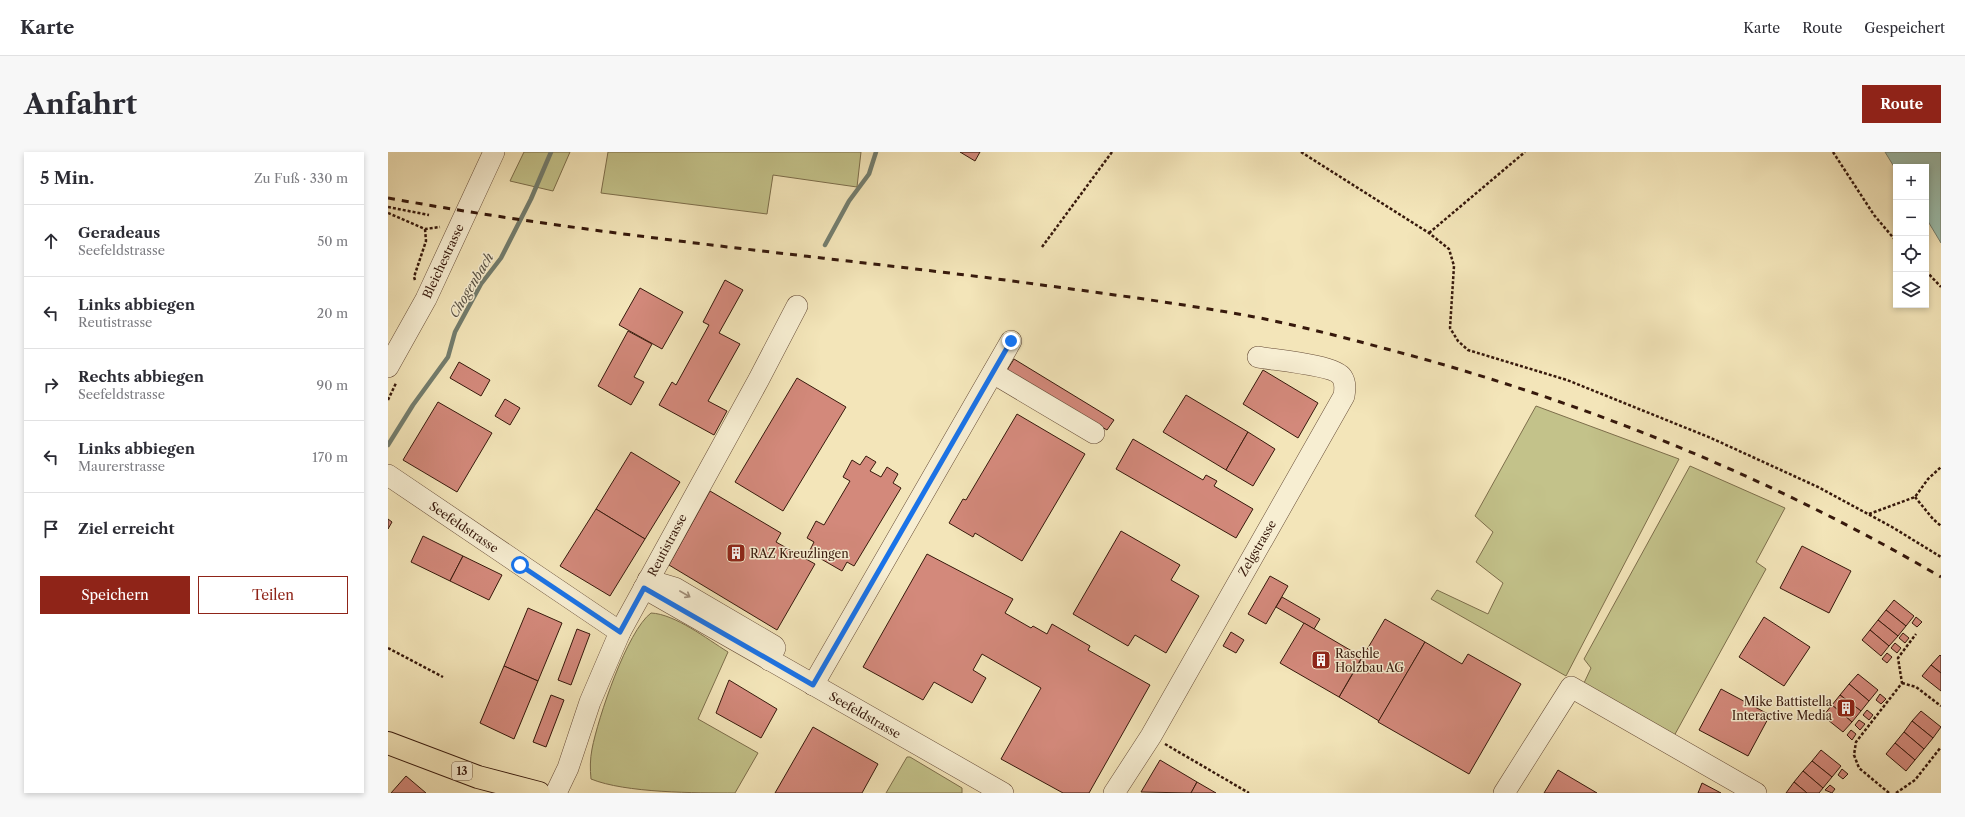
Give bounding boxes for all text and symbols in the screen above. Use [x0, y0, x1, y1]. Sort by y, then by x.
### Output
text: Karte [20, 16, 74, 39]
text: Karte [1743, 19, 1780, 37]
text: Route [1802, 19, 1842, 37]
text: Gespeichert [1864, 19, 1945, 37]
button: Route [1862, 85, 1941, 123]
text: Anfahrt [24, 87, 137, 121]
map controls [1893, 164, 1929, 308]
button: + [1893, 164, 1929, 200]
text: 5 Min. [40, 168, 94, 188]
text: Zu Fuß · 330 m [254, 170, 348, 186]
button: − [1893, 200, 1929, 236]
street label: Bleichestrasse [419, 221, 467, 301]
text: Geradeaus [78, 223, 160, 242]
icon: ahead [40, 230, 62, 252]
text: 50 m [317, 233, 348, 249]
button: locate [1893, 236, 1929, 272]
text: Seefeldstrasse [78, 242, 165, 258]
water label: Chogenbach [445, 250, 497, 320]
button: layers [1893, 272, 1929, 308]
text: Links abbiegen [78, 295, 195, 314]
icon: left [40, 302, 62, 324]
text: 20 m [317, 305, 348, 321]
text: Reutistrasse [78, 314, 152, 330]
route end [1002, 332, 1020, 350]
text: Rechts abbiegen [78, 367, 204, 386]
icon: right [40, 374, 62, 396]
text: 90 m [317, 377, 348, 393]
text: Seefeldstrasse [78, 386, 165, 402]
text: Links abbiegen [78, 439, 195, 458]
icon: left [40, 446, 62, 468]
text: 170 m [312, 449, 348, 465]
text: Maurerstrasse [78, 458, 165, 474]
street label: Seefeldstrasse [427, 498, 502, 556]
street label: Reutistrasse [644, 511, 690, 579]
street label: Zelgstrasse [1235, 517, 1279, 579]
icon: arrive [40, 518, 62, 540]
text: Ziel erreicht [78, 519, 174, 538]
building icon: RAZ Kreuzlingen [725, 542, 747, 564]
place label: RAZ Kreuzlingen [750, 546, 849, 561]
route start [511, 556, 529, 574]
button: Speichern [40, 576, 190, 614]
button: Teilen [198, 576, 348, 614]
one-way arrow [678, 590, 690, 598]
place label: Raschle Holzbau AG [1335, 646, 1404, 675]
building icon: Raschle Holzbau AG [1310, 649, 1332, 671]
street label: Seefeldstrasse [826, 688, 904, 742]
place label: Mike Battistella Interactive Media [1732, 694, 1833, 723]
building icon: Mike Battistella Interactive Media [1835, 697, 1857, 719]
road number: 13 [452, 762, 472, 780]

